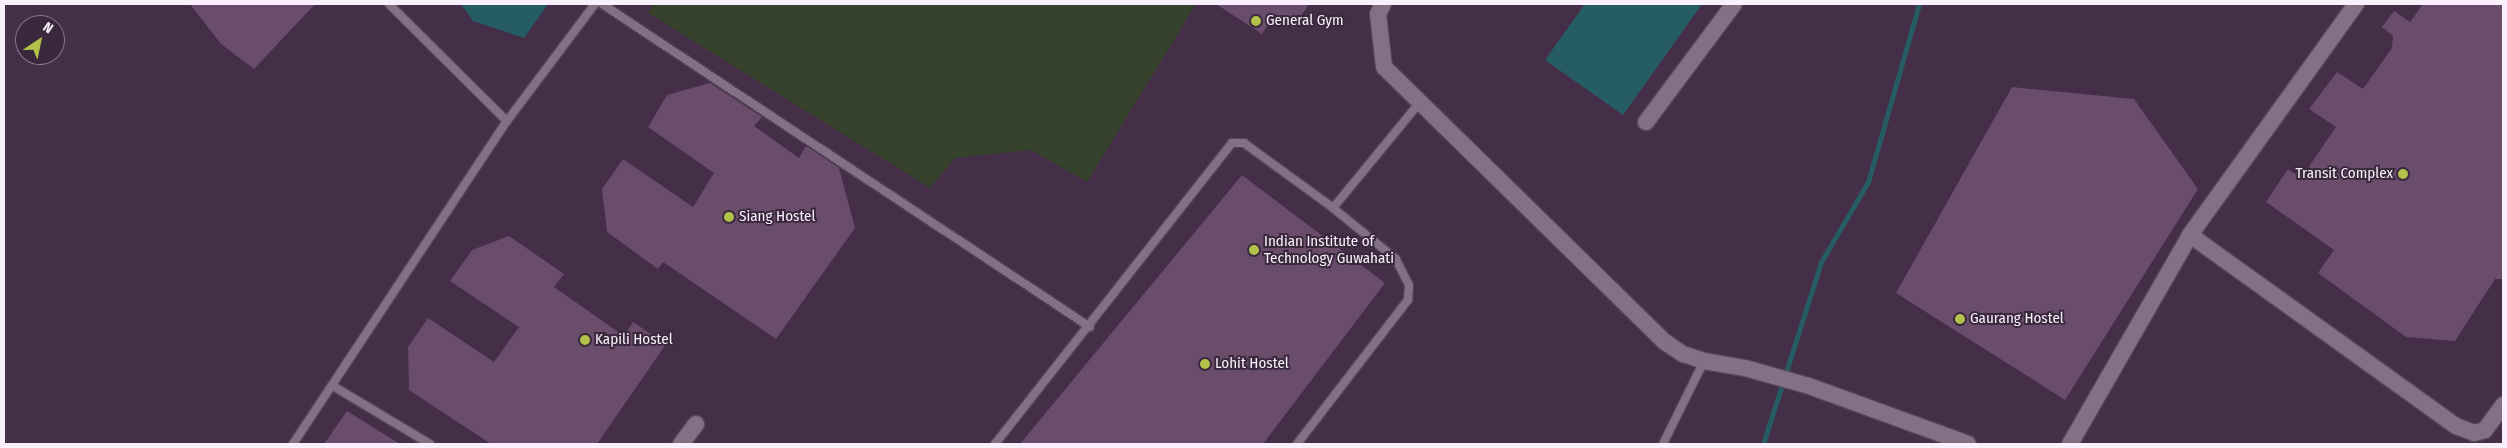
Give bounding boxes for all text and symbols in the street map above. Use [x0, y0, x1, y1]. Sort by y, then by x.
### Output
place label: General Gym [1266, 12, 1344, 30]
north arrow [15, 15, 65, 65]
marker: General Gym [1250, 15, 1262, 27]
text: N [40, 19, 56, 37]
place label: Transit Complex [2295, 165, 2393, 183]
marker: Transit Complex [2397, 168, 2409, 180]
place label: Siang Hostel [739, 208, 815, 226]
marker: Siang Hostel [723, 211, 735, 223]
place label: Indian Institute of Technology Guwahati [1264, 232, 1394, 267]
marker: Indian Institute of Technology Guwahati [1248, 244, 1260, 256]
place label: Gaurang Hostel [1970, 310, 2064, 328]
marker: Gaurang Hostel [1954, 313, 1966, 325]
place label: Kapili Hostel [595, 331, 673, 349]
marker: Kapili Hostel [579, 334, 591, 346]
place label: Lohit Hostel [1215, 355, 1289, 373]
marker: Lohit Hostel [1199, 358, 1211, 370]

